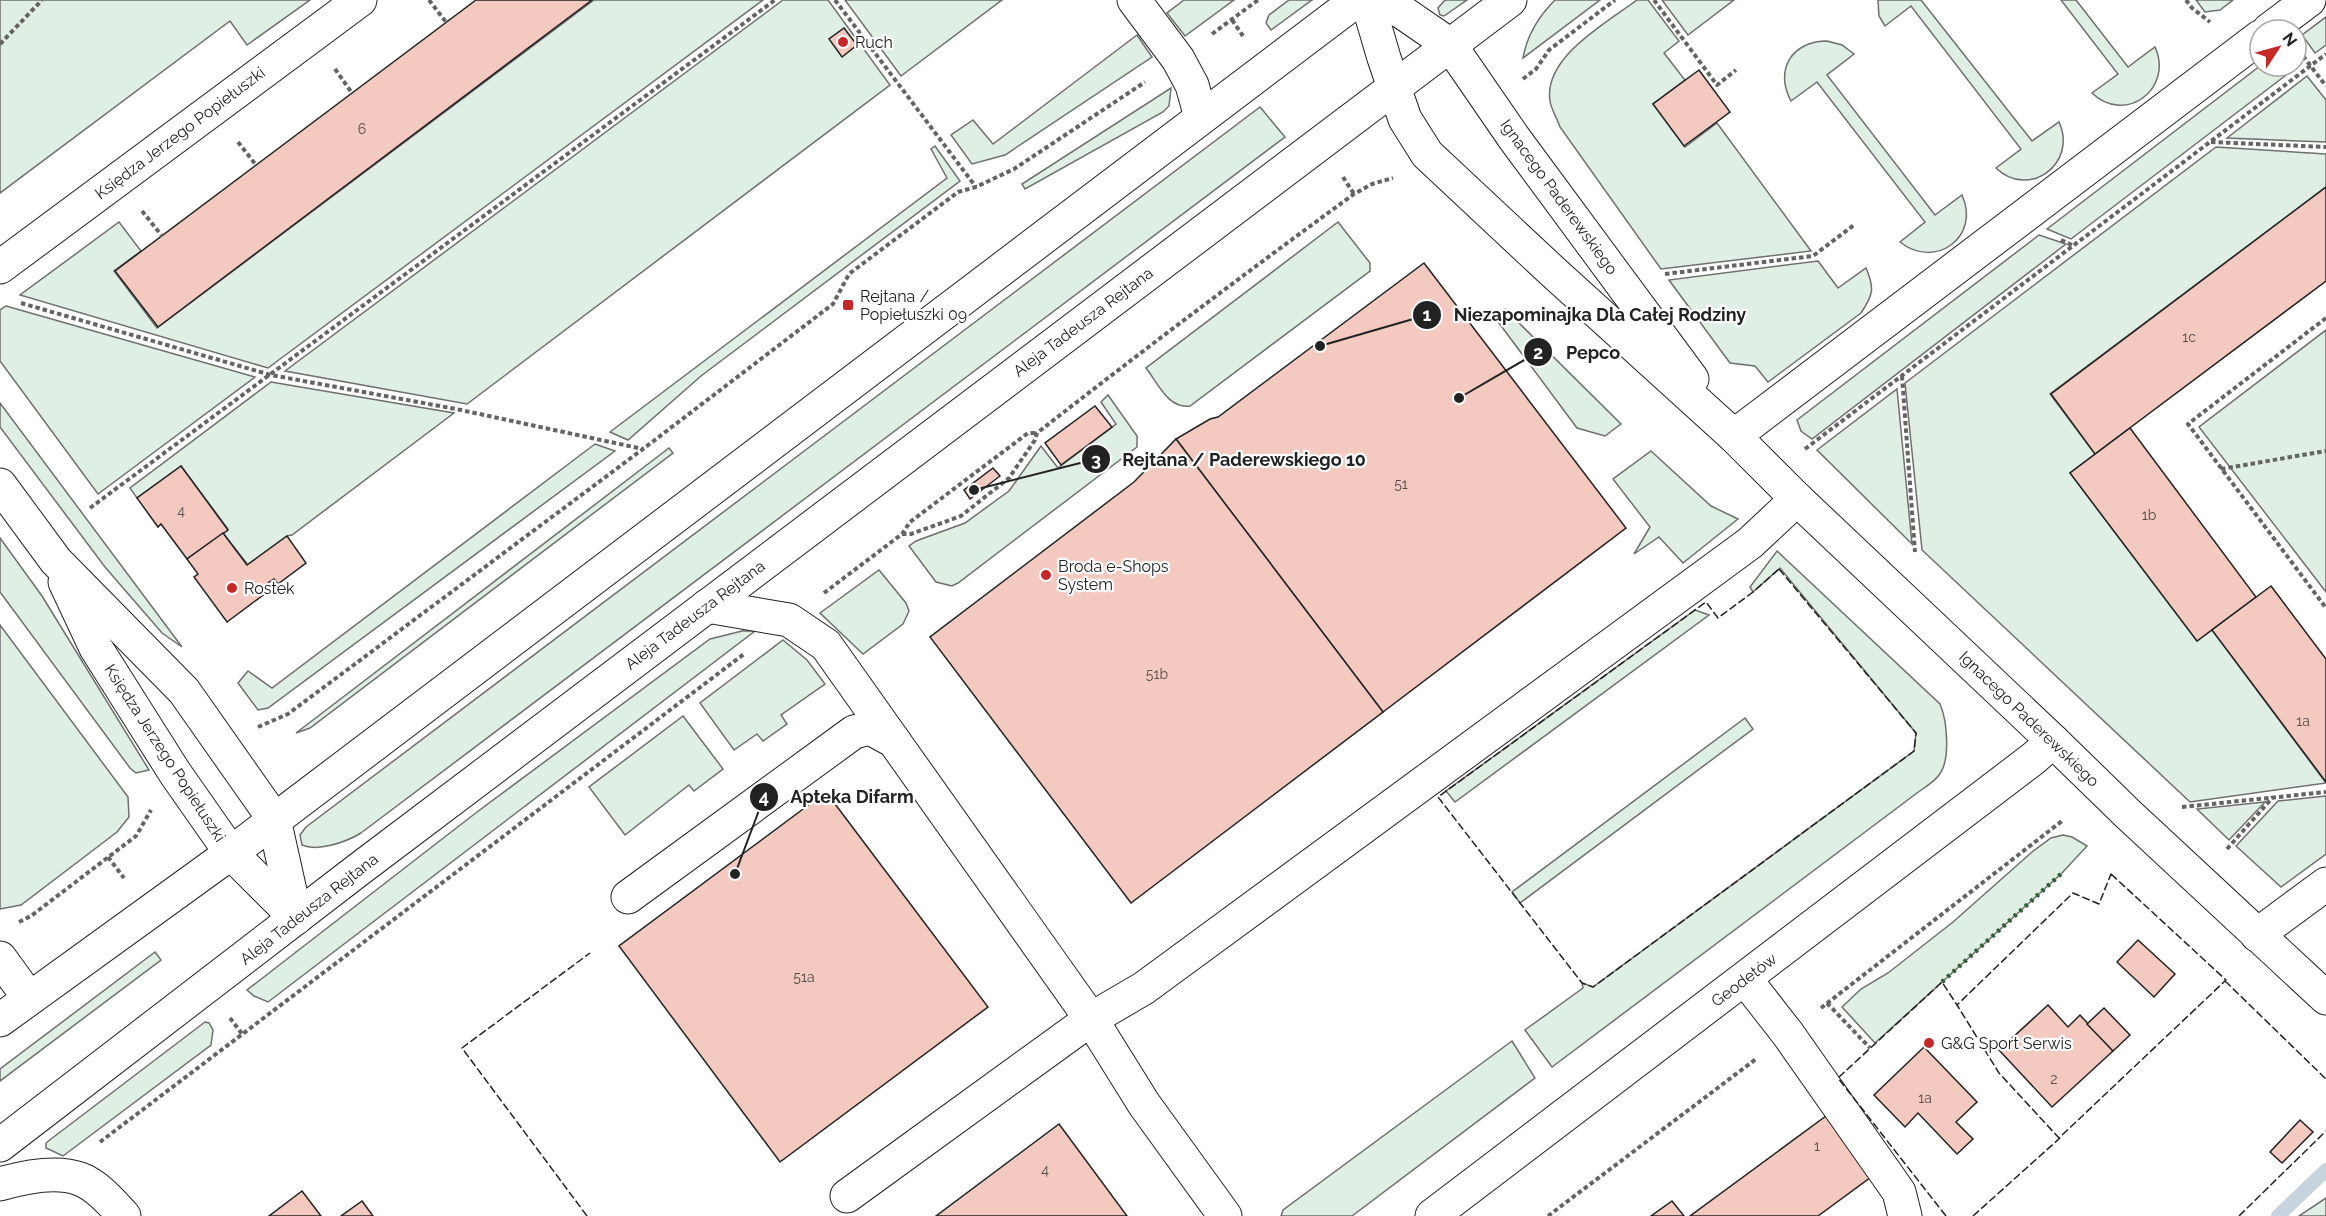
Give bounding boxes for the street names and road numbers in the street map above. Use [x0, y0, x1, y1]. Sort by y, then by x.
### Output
street label: Księdza Jerzego Popiełuszki [91, 63, 269, 203]
street label: Ignacego Paderewskiego [1496, 116, 1622, 278]
street label: Aleja Tadeusza Rejtana [1009, 263, 1157, 381]
street label: Aleja Tadeusza Rejtana [621, 556, 769, 674]
street label: Ignacego Paderewskiego [1955, 647, 2103, 791]
street label: Księdza Jerzego Popiełuszki [100, 661, 230, 845]
street label: Aleja Tadeusza Rejtana [236, 849, 382, 969]
street label: Geodetów [1707, 949, 1781, 1011]

